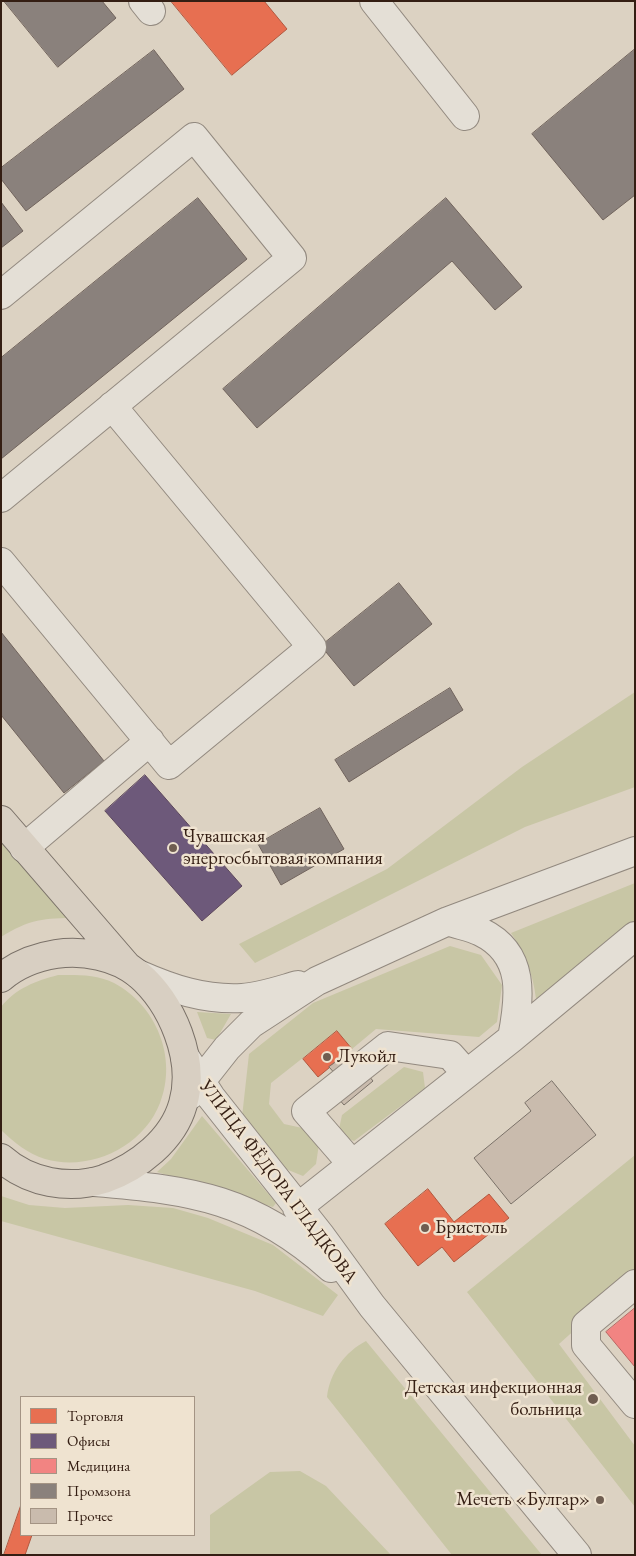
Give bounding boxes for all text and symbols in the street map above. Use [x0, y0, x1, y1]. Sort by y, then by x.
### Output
place label: Чувашская энергосбытовая компания [183, 826, 383, 870]
marker: Чувашская энергосбытовая компания [167, 842, 179, 854]
place label: Лукойл [337, 1046, 396, 1068]
marker: Лукойл [321, 1051, 333, 1063]
street label: УЛИЦА ФЁДОРА ГЛАДКОВА [194, 1076, 362, 1288]
place label: Бристоль [435, 1217, 507, 1239]
marker: Бристоль [419, 1222, 431, 1234]
place label: Детская инфекционная больница [405, 1377, 582, 1421]
marker: Детская инфекционная больница [586, 1392, 600, 1406]
legend [20, 1396, 195, 1536]
text: Торговля [67, 1406, 123, 1425]
text: Офисы [67, 1431, 110, 1450]
text: Медицина [67, 1456, 130, 1475]
text: Промзона [67, 1481, 131, 1500]
place label: Мечеть «Булгар» [456, 1489, 590, 1511]
marker: Мечеть «Булгар» [594, 1494, 606, 1506]
text: Прочее [67, 1506, 113, 1525]

